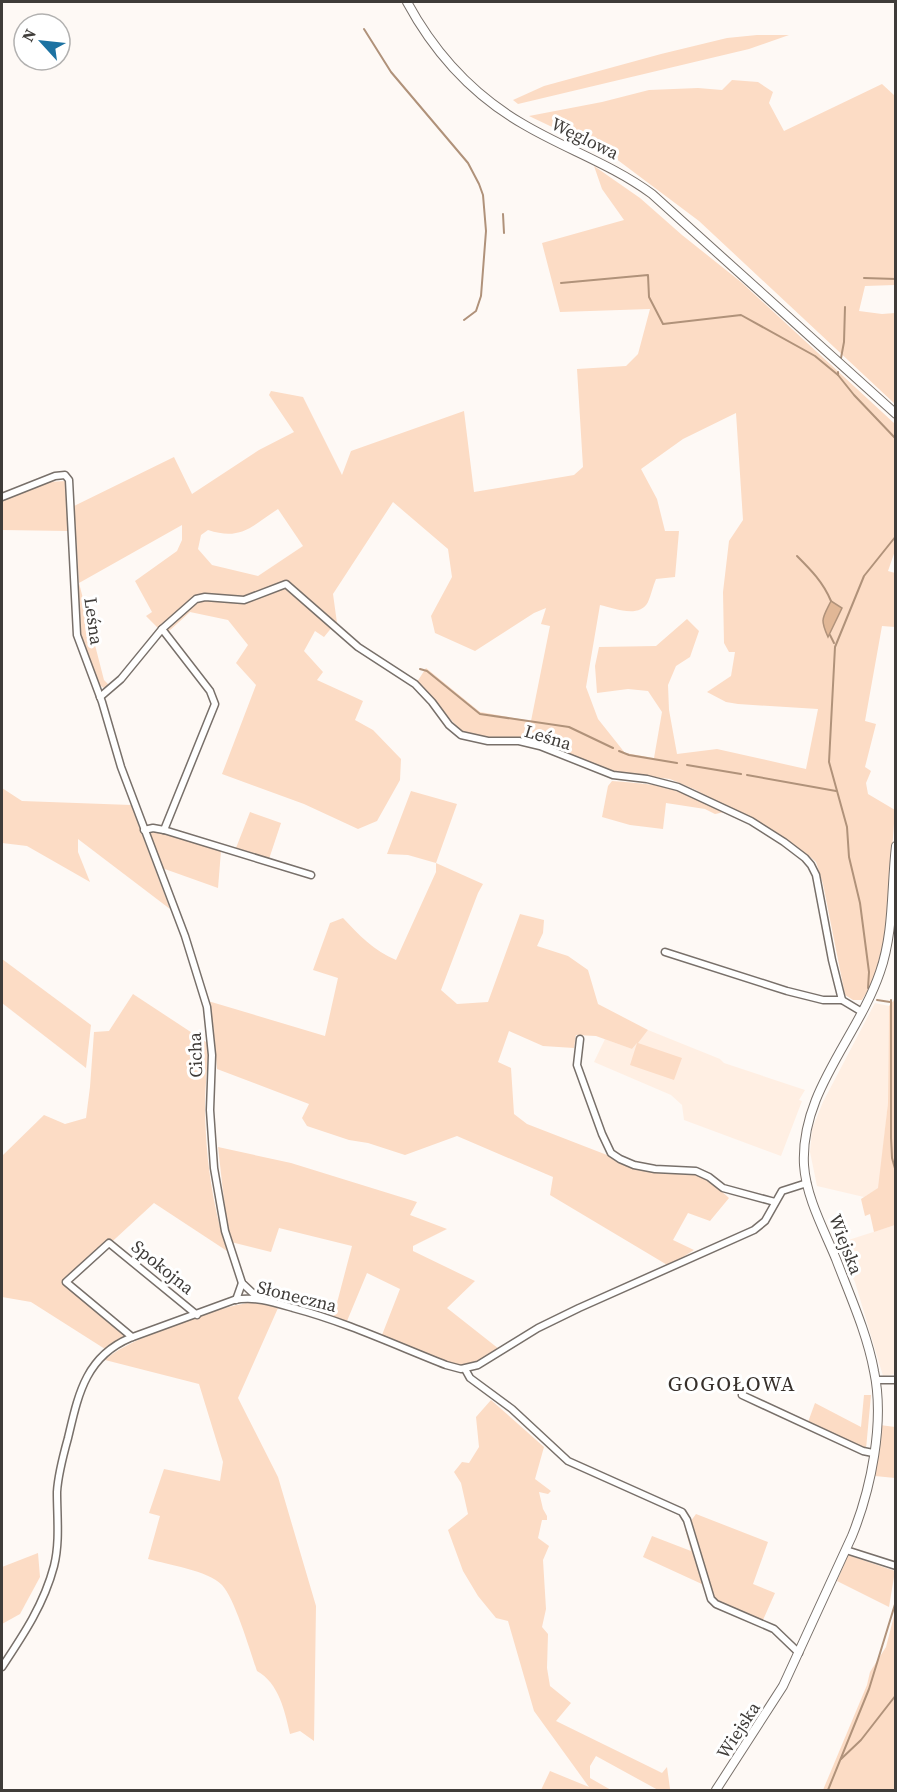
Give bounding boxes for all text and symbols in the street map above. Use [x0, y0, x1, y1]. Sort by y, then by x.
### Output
north arrow [12, 12, 72, 72]
text: N [16, 25, 41, 45]
street label: Węglowa [547, 111, 624, 165]
street label: Leśna [78, 596, 110, 647]
street label: Leśna [521, 718, 575, 756]
street label: Cicha [182, 1031, 208, 1078]
street label: Wiejska [823, 1210, 869, 1279]
street label: Spokojna [127, 1234, 200, 1300]
street label: Słoneczna [254, 1274, 340, 1318]
district label: GOGOŁOWA [668, 1369, 796, 1398]
street label: Wiejska [710, 1696, 766, 1763]

